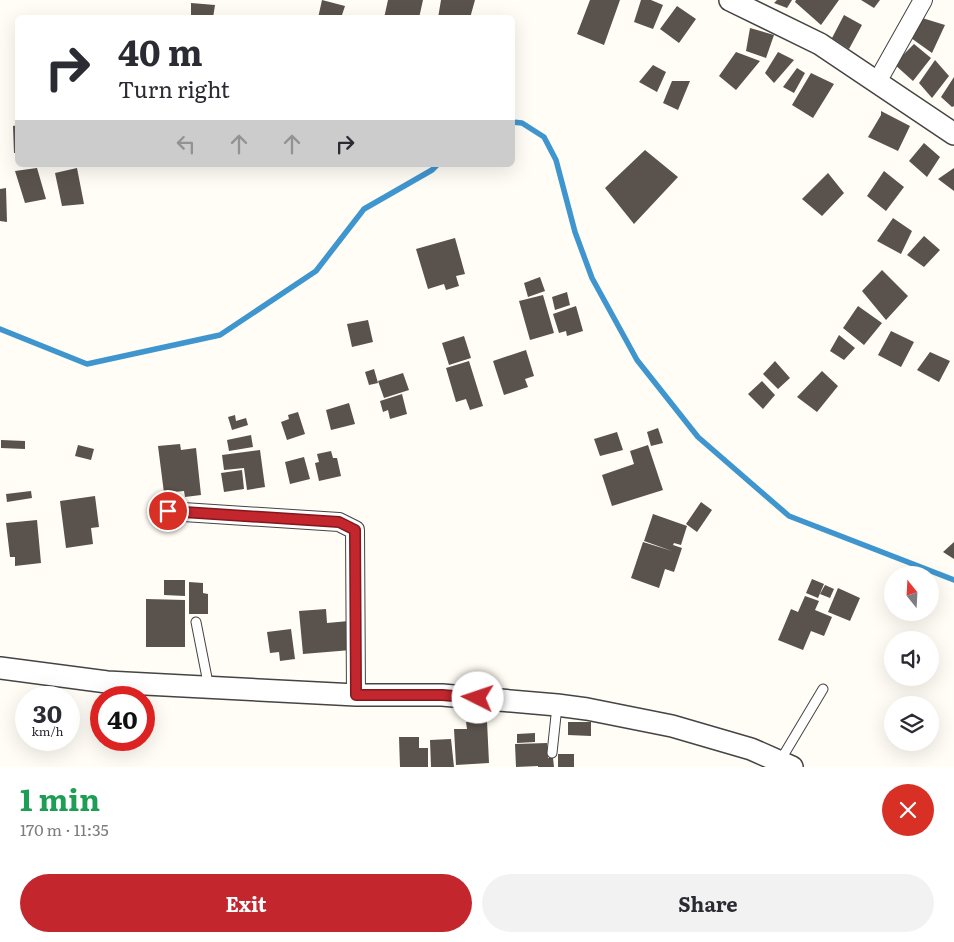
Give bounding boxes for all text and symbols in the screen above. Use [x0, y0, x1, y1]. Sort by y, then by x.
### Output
text: 40 m [118, 25, 203, 77]
icon: right [35, 35, 100, 100]
text: Turn right [118, 72, 230, 105]
icon: left [172, 130, 200, 158]
icon: ahead [225, 130, 253, 158]
icon: ahead [278, 130, 306, 158]
icon: right [331, 130, 359, 158]
pin [147, 490, 189, 532]
icon: arrive [154, 497, 182, 525]
north arrow [884, 566, 939, 621]
map controls [884, 566, 939, 751]
button: sound [884, 631, 939, 686]
position arrow [451, 671, 503, 723]
speed limit sign: 40 [90, 686, 155, 751]
text: 30 [33, 694, 62, 731]
button: layers [884, 696, 939, 751]
text: km/h [32, 722, 63, 740]
text: 1 min [20, 776, 100, 820]
button: close [882, 784, 934, 836]
text: 170 m · 11:35 [20, 817, 109, 841]
button: Exit [20, 874, 472, 932]
button: Share [482, 874, 934, 932]

